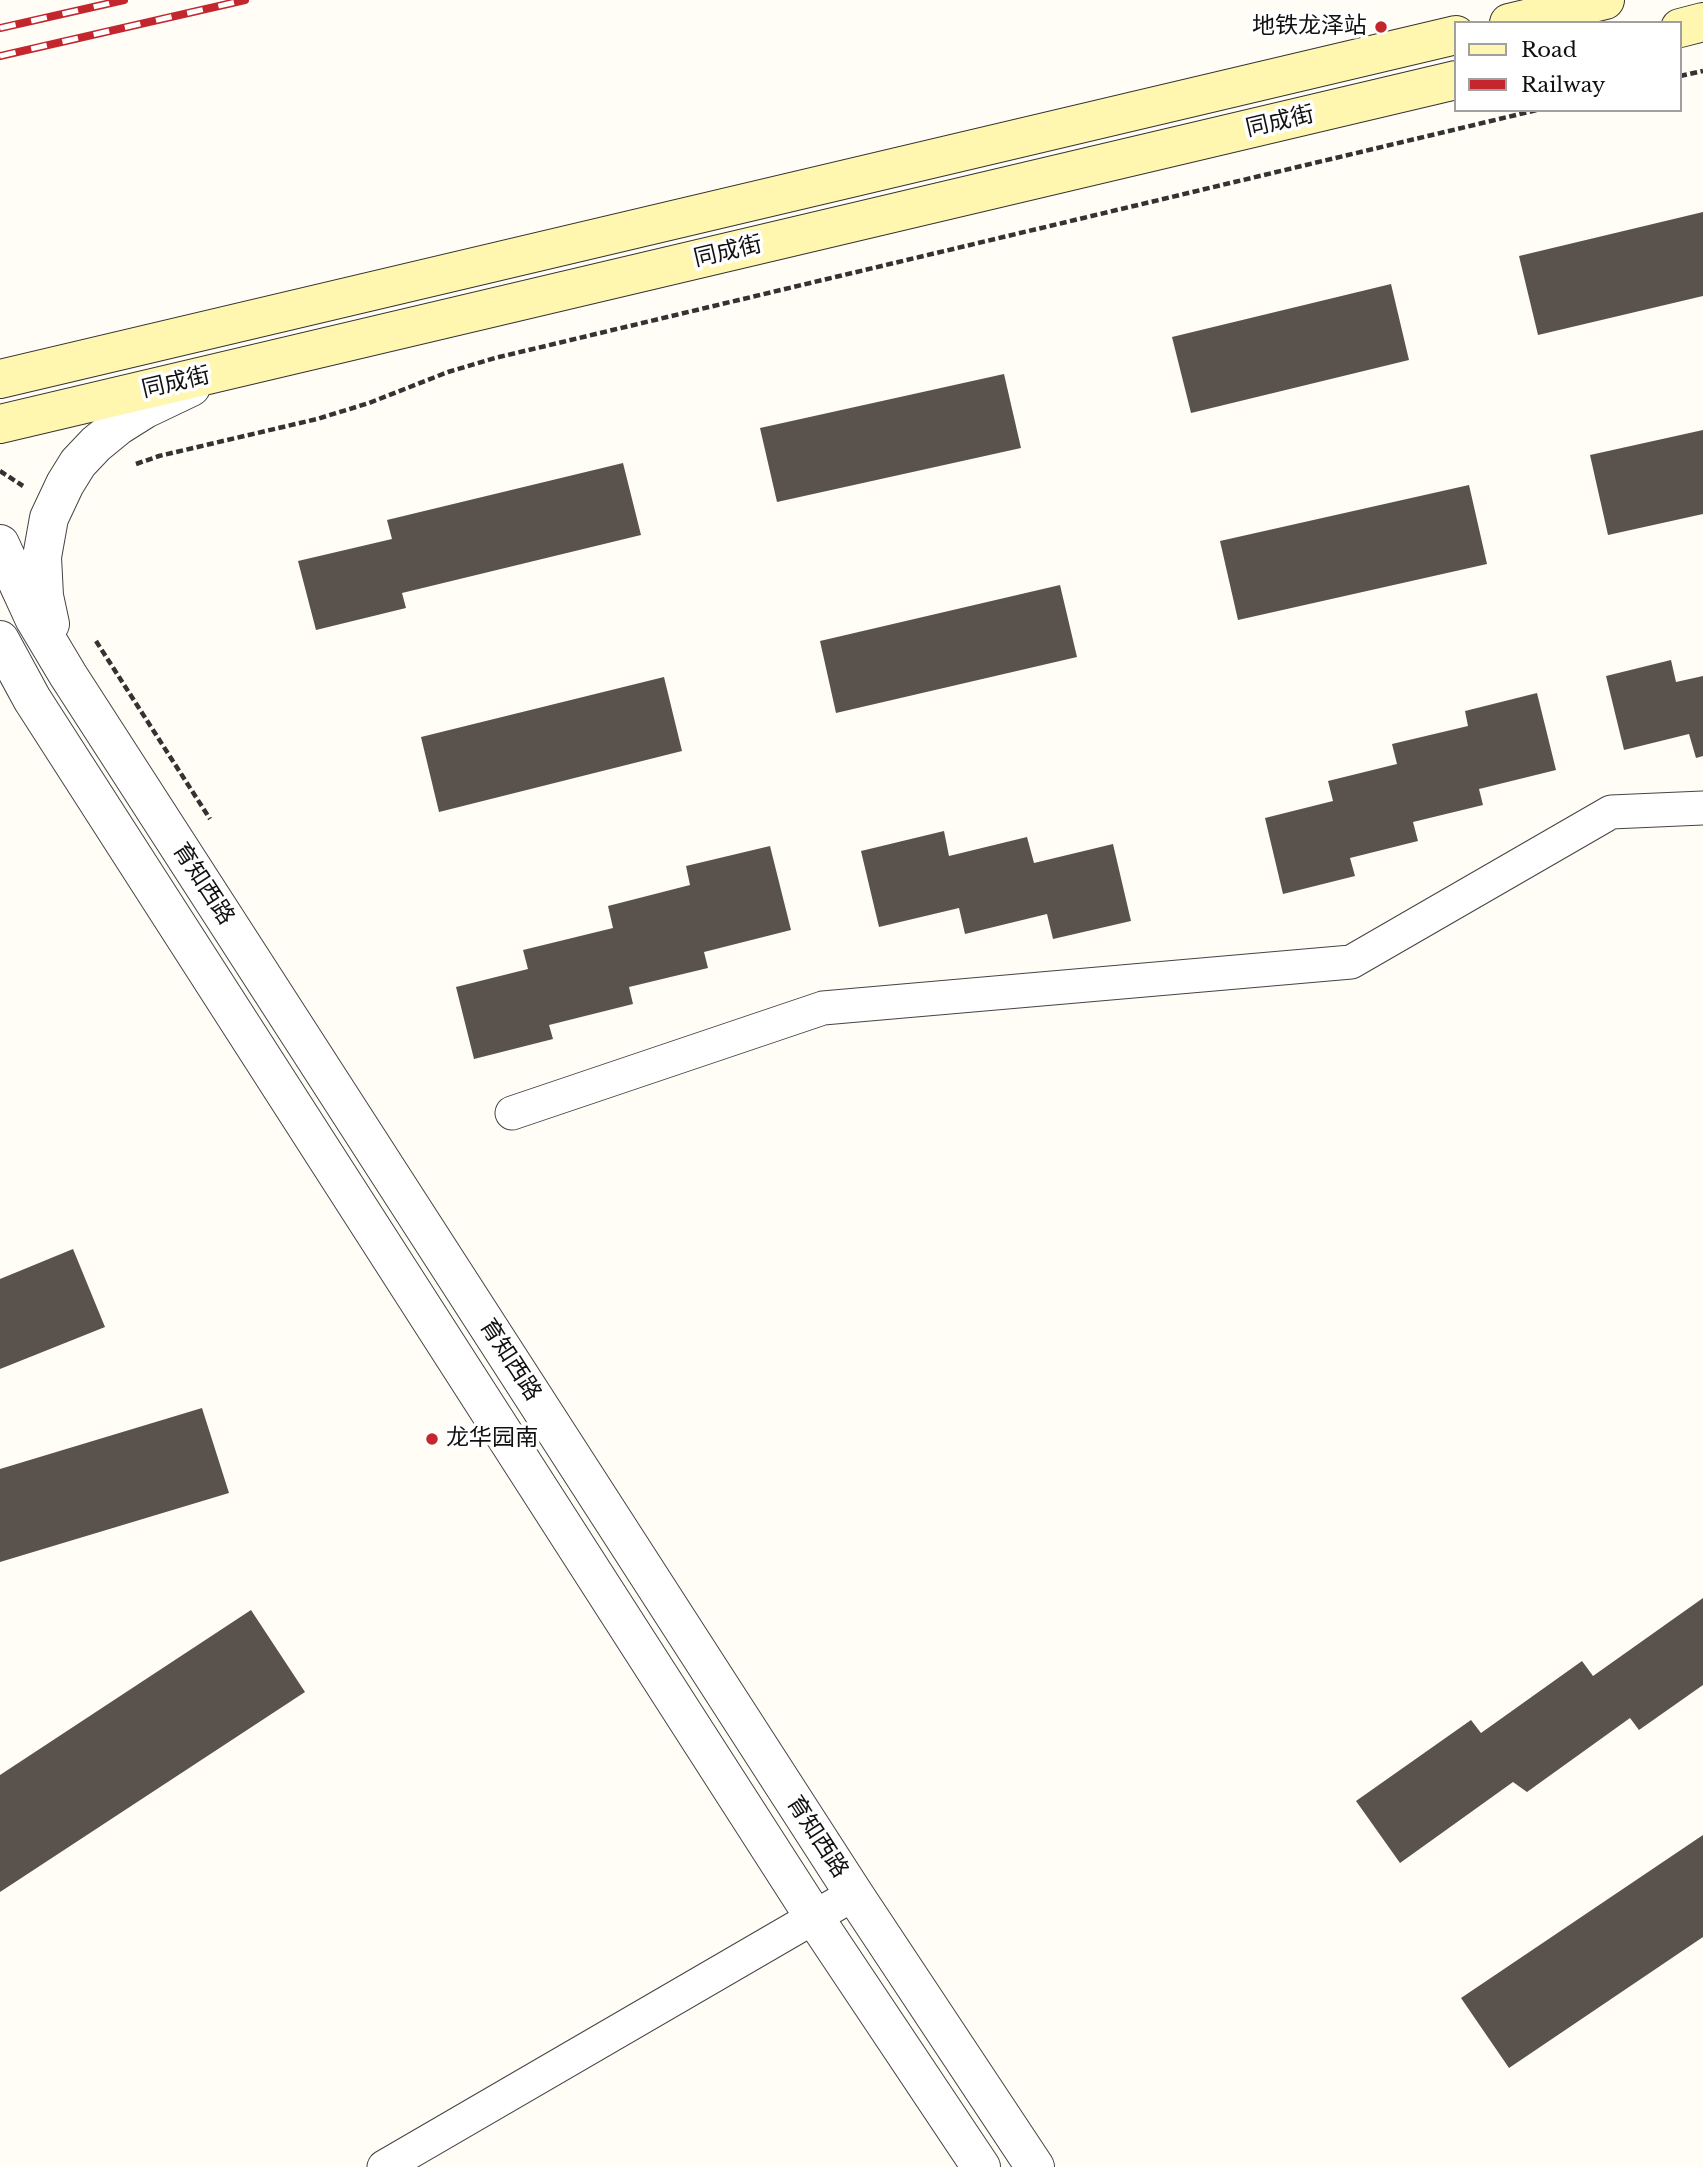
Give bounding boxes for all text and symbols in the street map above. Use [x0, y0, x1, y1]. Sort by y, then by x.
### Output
place label: 地铁龙泽站 [1252, 13, 1367, 41]
marker: 地铁龙泽站 [1373, 19, 1389, 35]
legend [1454, 21, 1682, 112]
text: Road [1521, 37, 1577, 63]
text: Railway [1521, 72, 1605, 98]
street label: 同成街 [1243, 101, 1317, 143]
street label: 同成街 [691, 231, 765, 273]
street label: 同成街 [139, 362, 213, 404]
street label: 育知西路 [166, 838, 240, 930]
street label: 育知西路 [473, 1314, 547, 1406]
place label: 龙华园南 [446, 1425, 538, 1453]
marker: 龙华园南 [424, 1431, 440, 1447]
street label: 育知西路 [780, 1791, 854, 1883]

